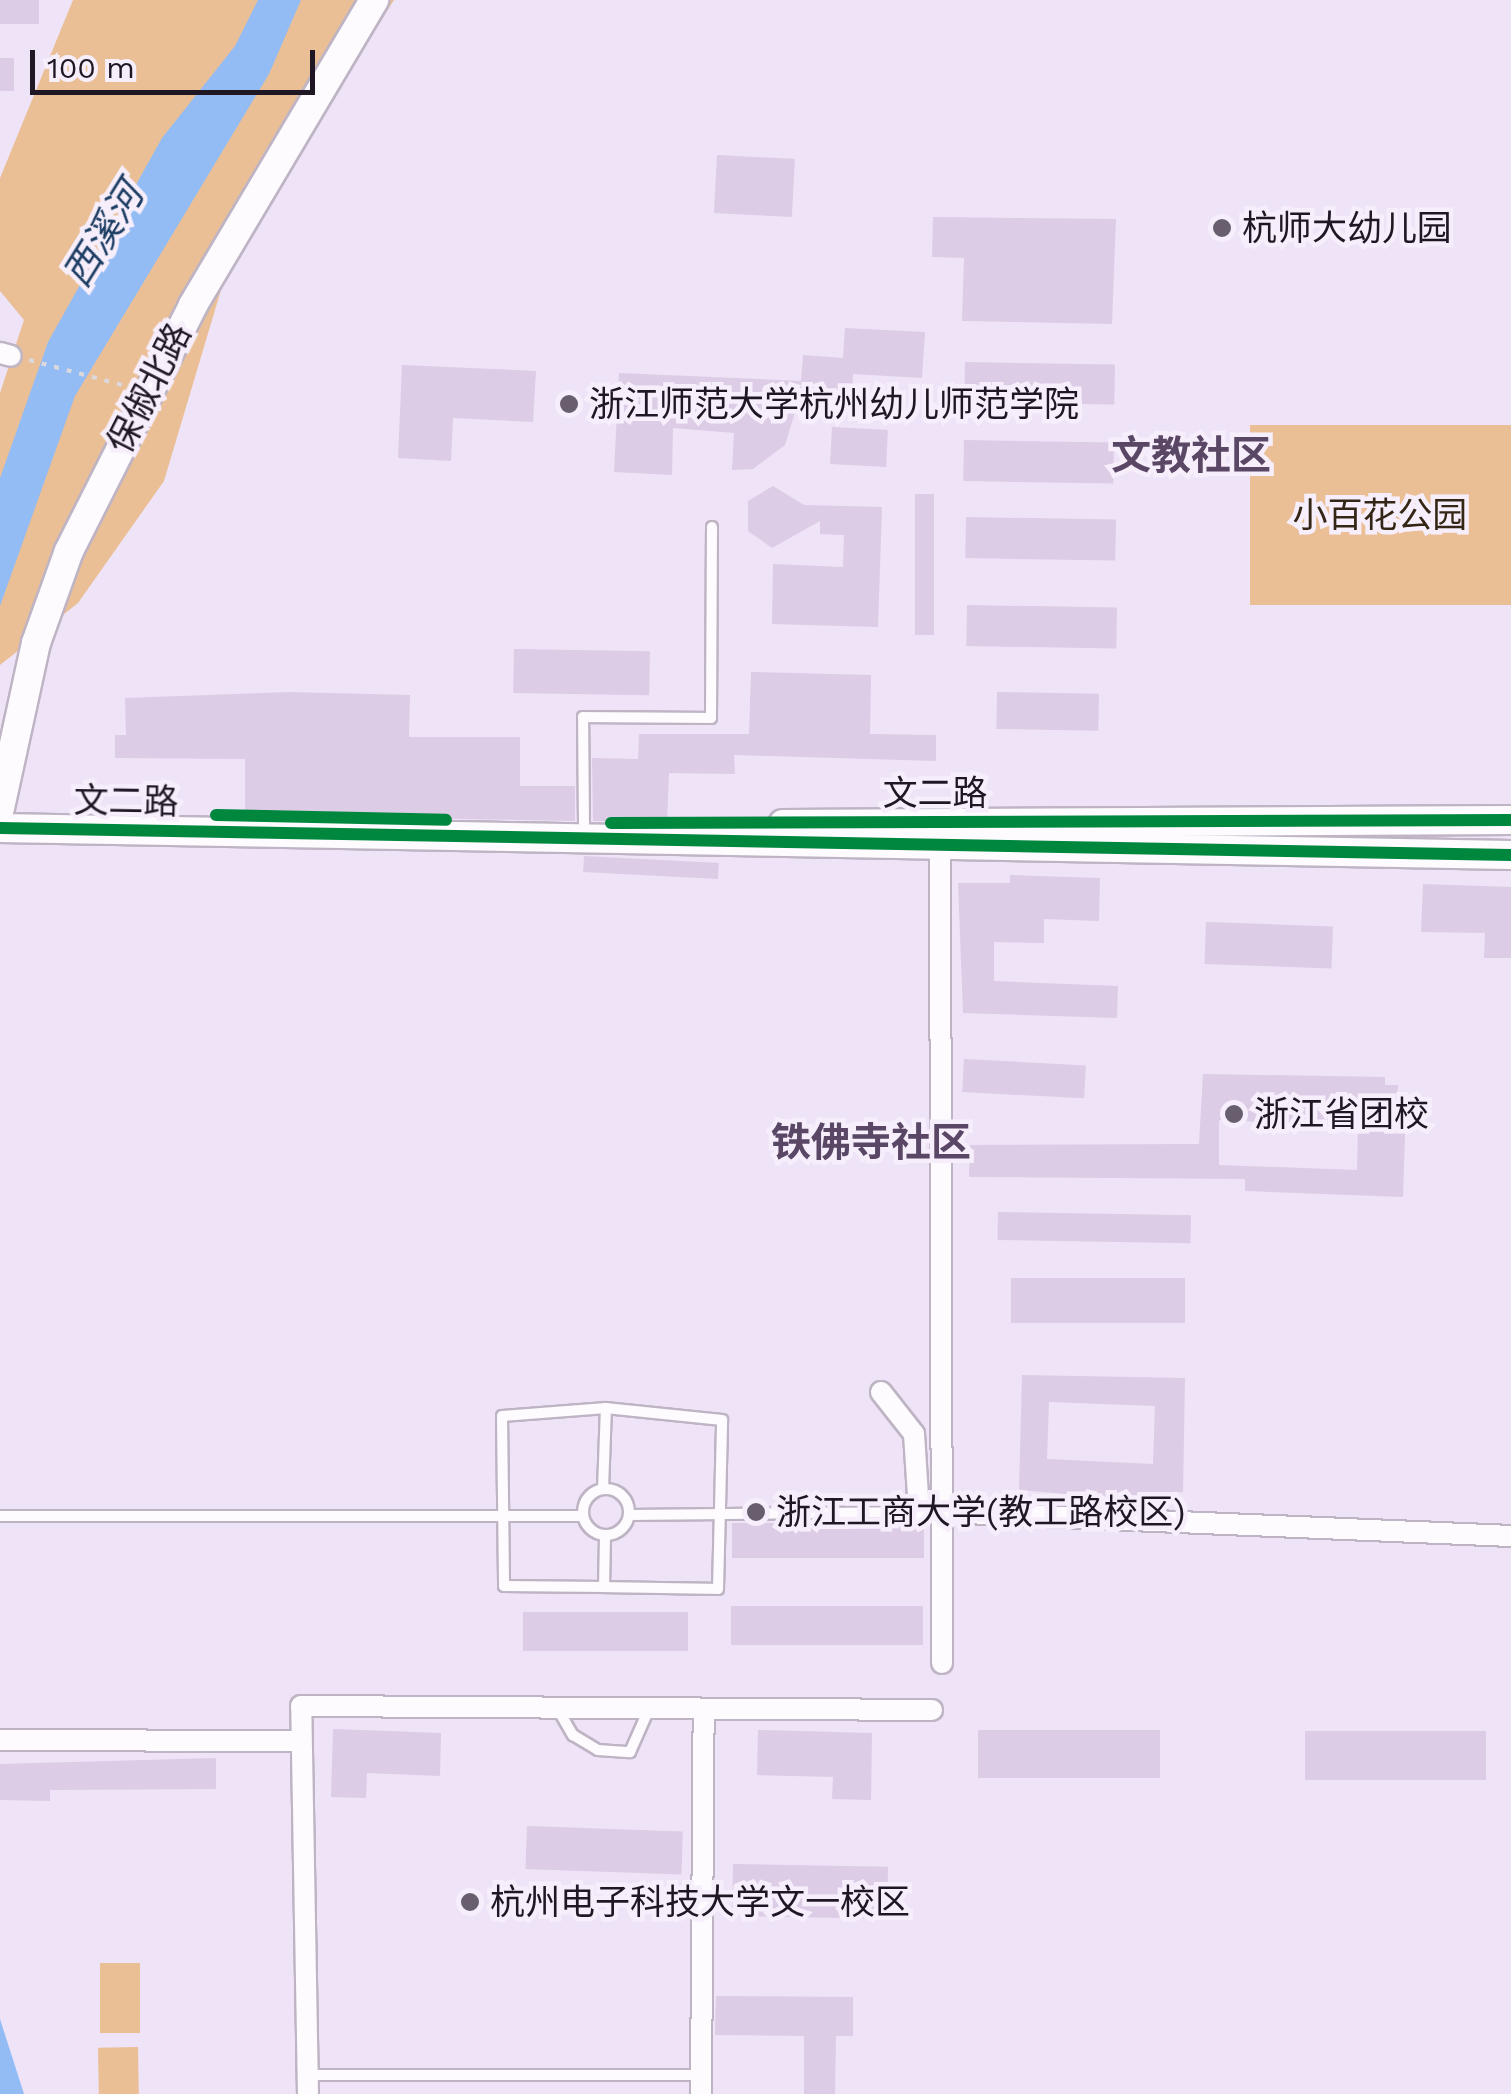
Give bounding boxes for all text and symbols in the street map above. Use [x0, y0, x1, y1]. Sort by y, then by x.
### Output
scale bar [35, 30, 320, 92]
text: 100 m [47, 50, 135, 85]
water label: 西溪河 [54, 175, 154, 295]
place label: 杭师大幼儿园 [1242, 207, 1452, 249]
marker: 杭师大幼儿园 [1211, 217, 1233, 239]
street label: 保俶北路 [99, 316, 199, 460]
place label: 浙江师范大学杭州幼儿师范学院 [589, 383, 1079, 425]
marker: 浙江师范大学杭州幼儿师范学院 [558, 393, 580, 415]
district label: 文教社区 [1111, 432, 1271, 480]
park label: 小百花公园 [1293, 494, 1467, 536]
street label: 文二路 [883, 772, 987, 814]
street label: 文二路 [73, 779, 179, 823]
place label: 浙江省团校 [1254, 1093, 1429, 1135]
marker: 浙江省团校 [1223, 1103, 1245, 1125]
district label: 铁佛寺社区 [771, 1119, 971, 1167]
place label: 浙江工商大学(教工路校区) [776, 1491, 1185, 1533]
marker: 浙江工商大学(教工路校区) [745, 1501, 767, 1523]
place label: 杭州电子科技大学文一校区 [490, 1881, 910, 1923]
marker: 杭州电子科技大学文一校区 [459, 1891, 481, 1913]

